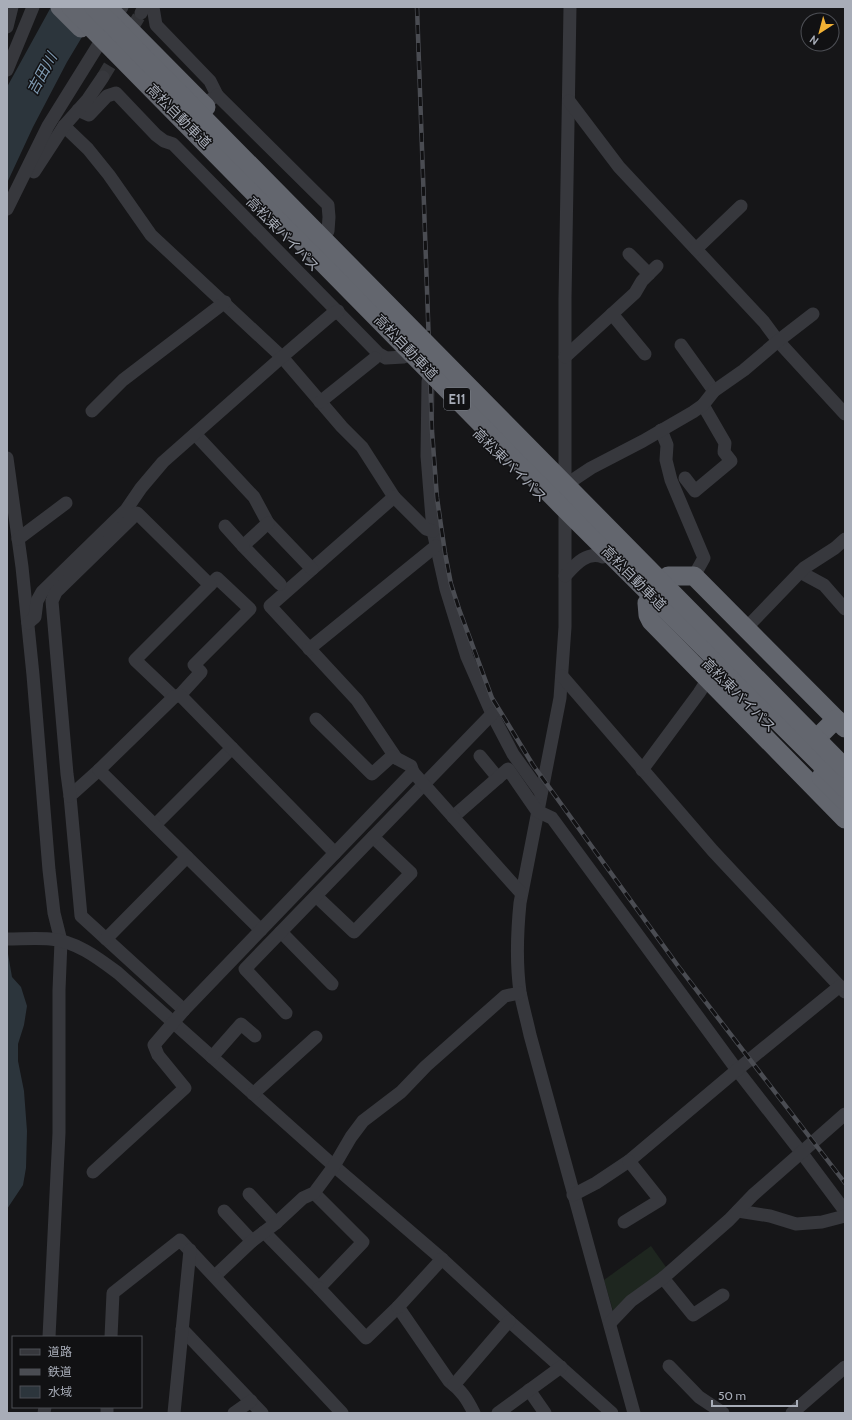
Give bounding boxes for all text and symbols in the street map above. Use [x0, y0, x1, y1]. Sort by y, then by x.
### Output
north arrow [800, 12, 840, 52]
text: N [807, 32, 821, 48]
water label: 吉田川 [23, 48, 62, 98]
street label: 高松自動車道 [143, 80, 215, 152]
street label: 高松東バイパス [243, 193, 323, 275]
street label: 高松自動車道 [370, 311, 442, 383]
road number: E11 [444, 388, 470, 410]
street label: 高松東バイパス [469, 424, 551, 506]
street label: 高松自動車道 [598, 542, 670, 614]
street label: 高松東バイパス [698, 654, 780, 736]
legend [12, 1336, 142, 1408]
text: 道路 [48, 1344, 72, 1359]
text: 鉄道 [48, 1364, 72, 1379]
scale bar [712, 1382, 797, 1408]
text: 水域 [48, 1384, 72, 1399]
text: 50 m [718, 1388, 746, 1403]

